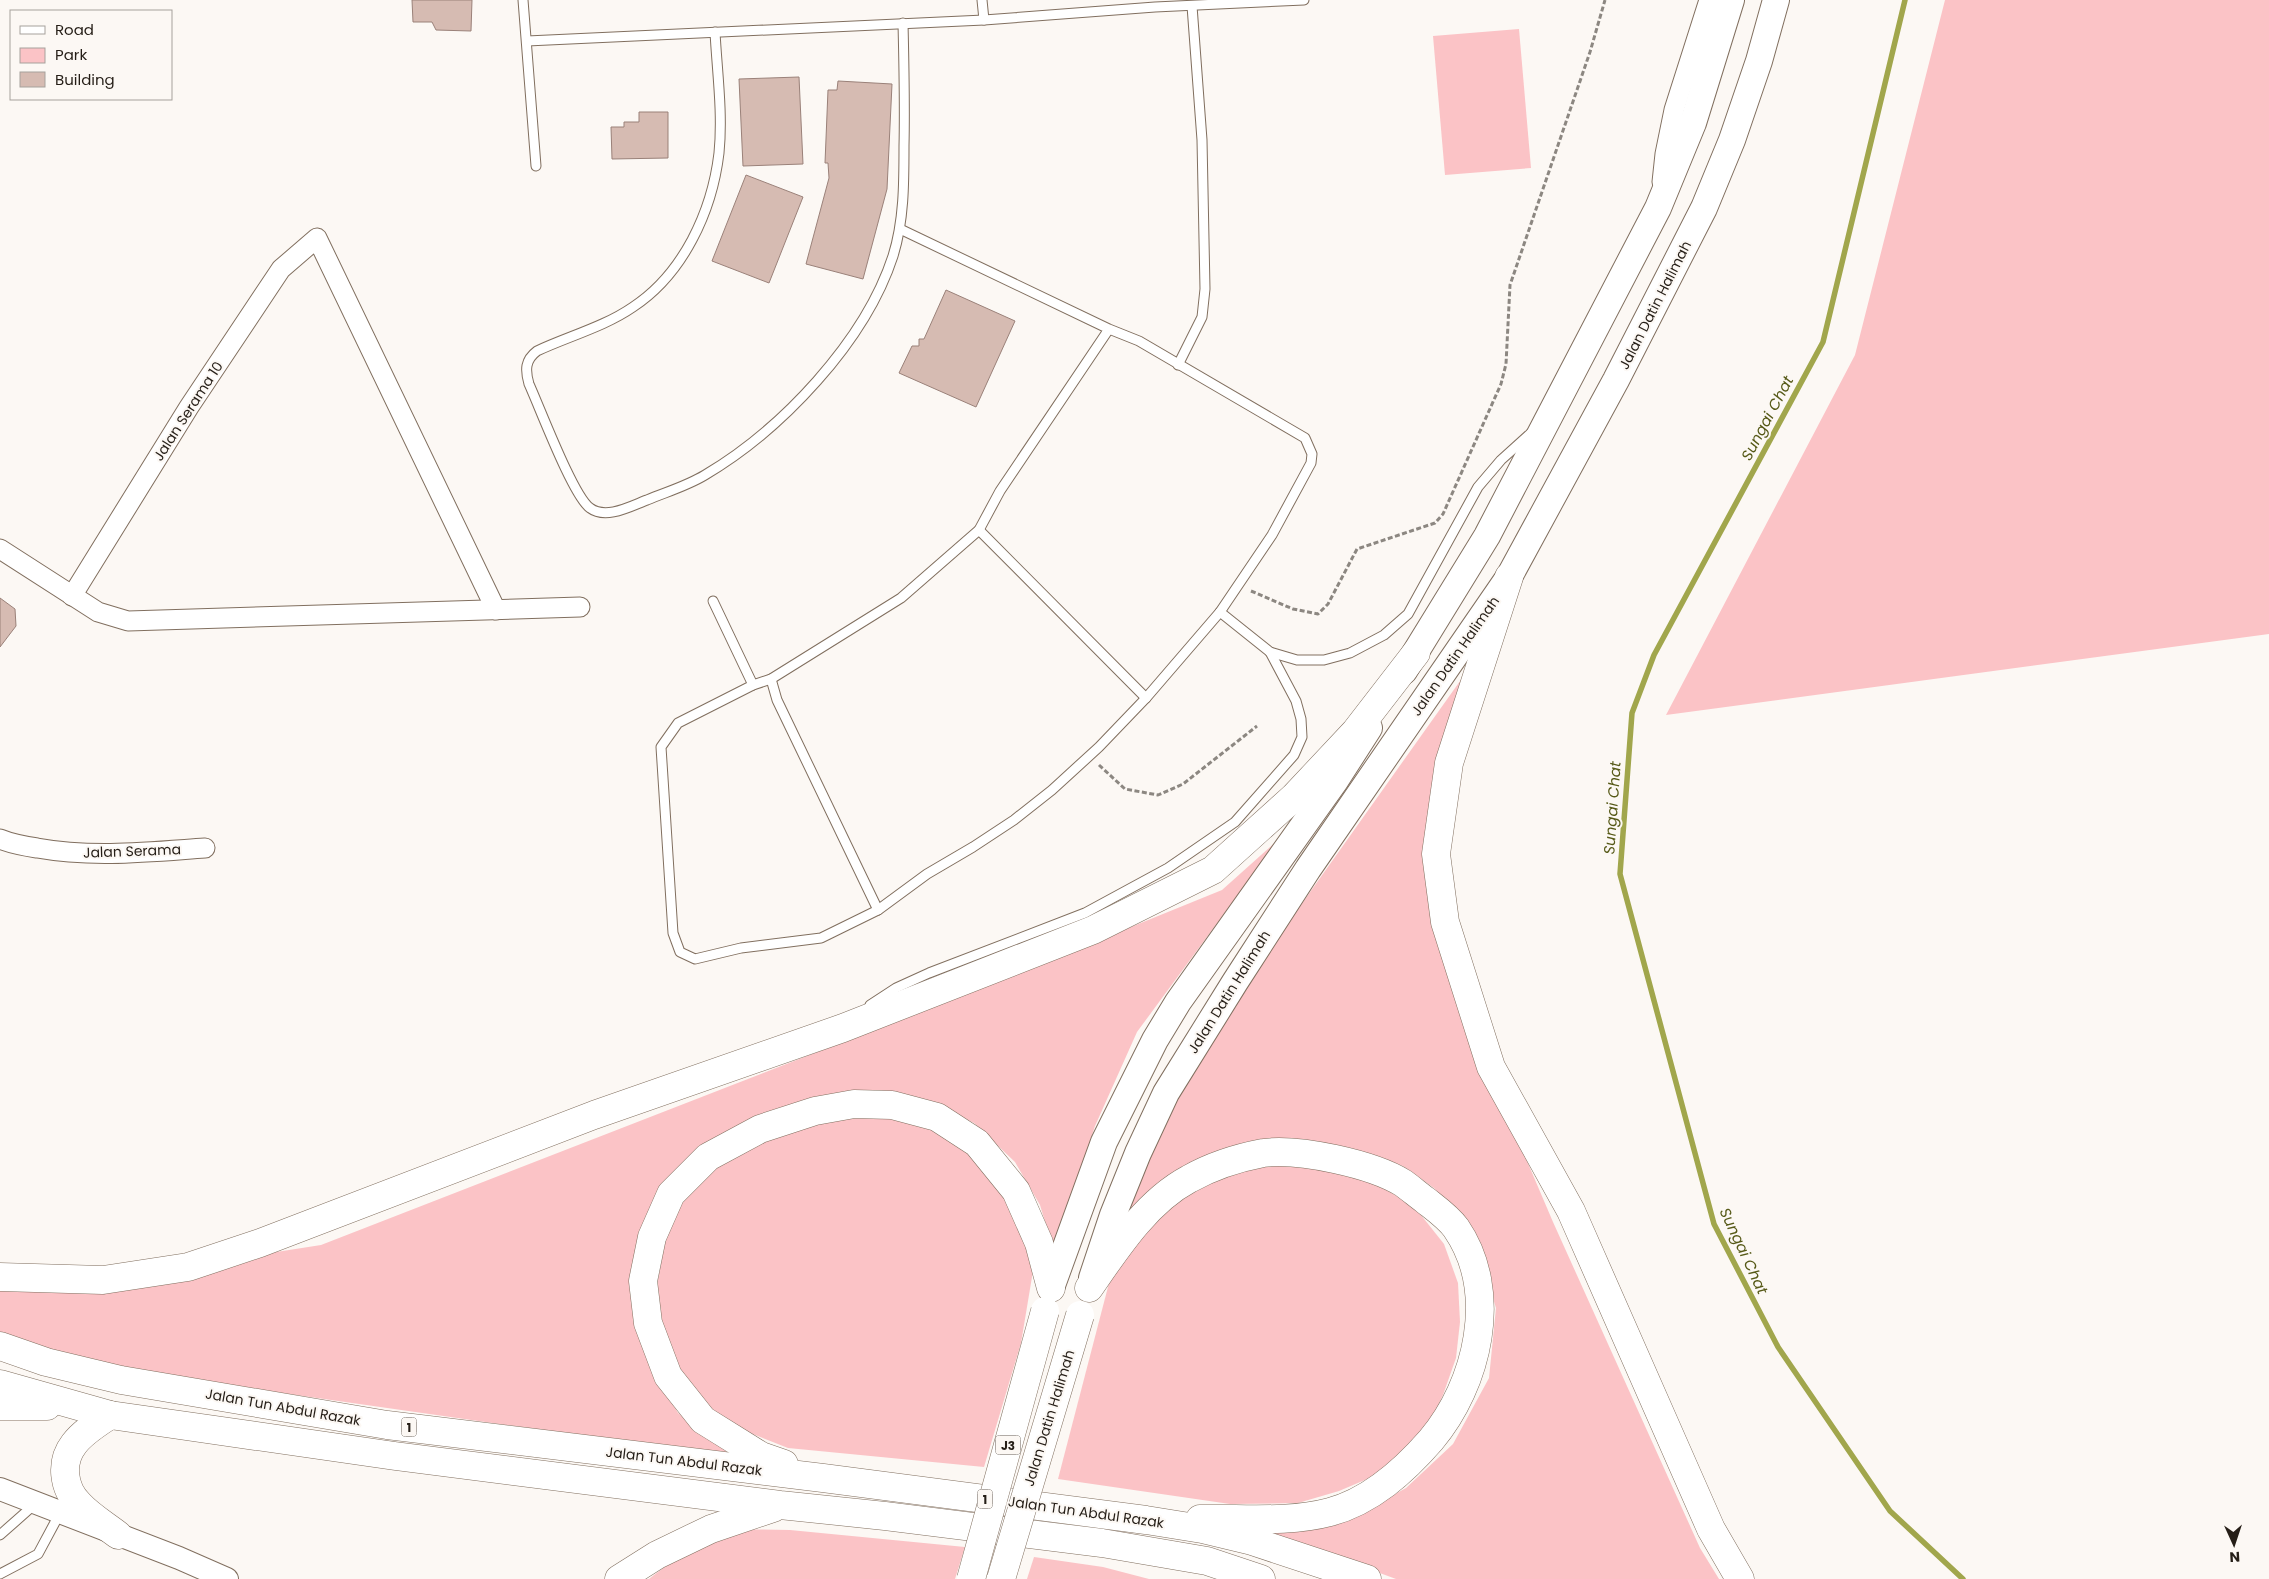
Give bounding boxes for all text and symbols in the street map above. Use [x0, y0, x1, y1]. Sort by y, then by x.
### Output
legend [10, 10, 172, 100]
text: Road [55, 19, 94, 40]
text: Park [55, 44, 87, 65]
text: Building [55, 69, 115, 90]
street label: Jalan Datin Halimah [1614, 237, 1696, 373]
street label: Jalan Serama 10 [148, 357, 228, 465]
water label: Sungai Chat [1736, 371, 1798, 464]
street label: Jalan Datin Halimah [1406, 592, 1504, 720]
water label: Sungai Chat [1598, 760, 1626, 855]
street label: Jalan Serama [83, 839, 181, 863]
street label: Jalan Datin Halimah [1183, 926, 1275, 1058]
water label: Sungai Chat [1715, 1204, 1773, 1298]
street label: Jalan Datin Halimah [1019, 1347, 1079, 1489]
street label: Jalan Tun Abdul Razak [204, 1383, 363, 1431]
road number: 1 [402, 1418, 416, 1436]
road number: J3 [996, 1436, 1020, 1454]
street label: Jalan Tun Abdul Razak [605, 1441, 764, 1481]
road number: 1 [978, 1490, 992, 1508]
street label: Jalan Tun Abdul Razak [1007, 1491, 1166, 1533]
north arrow [2209, 1519, 2259, 1569]
text: N [2229, 1547, 2240, 1567]

